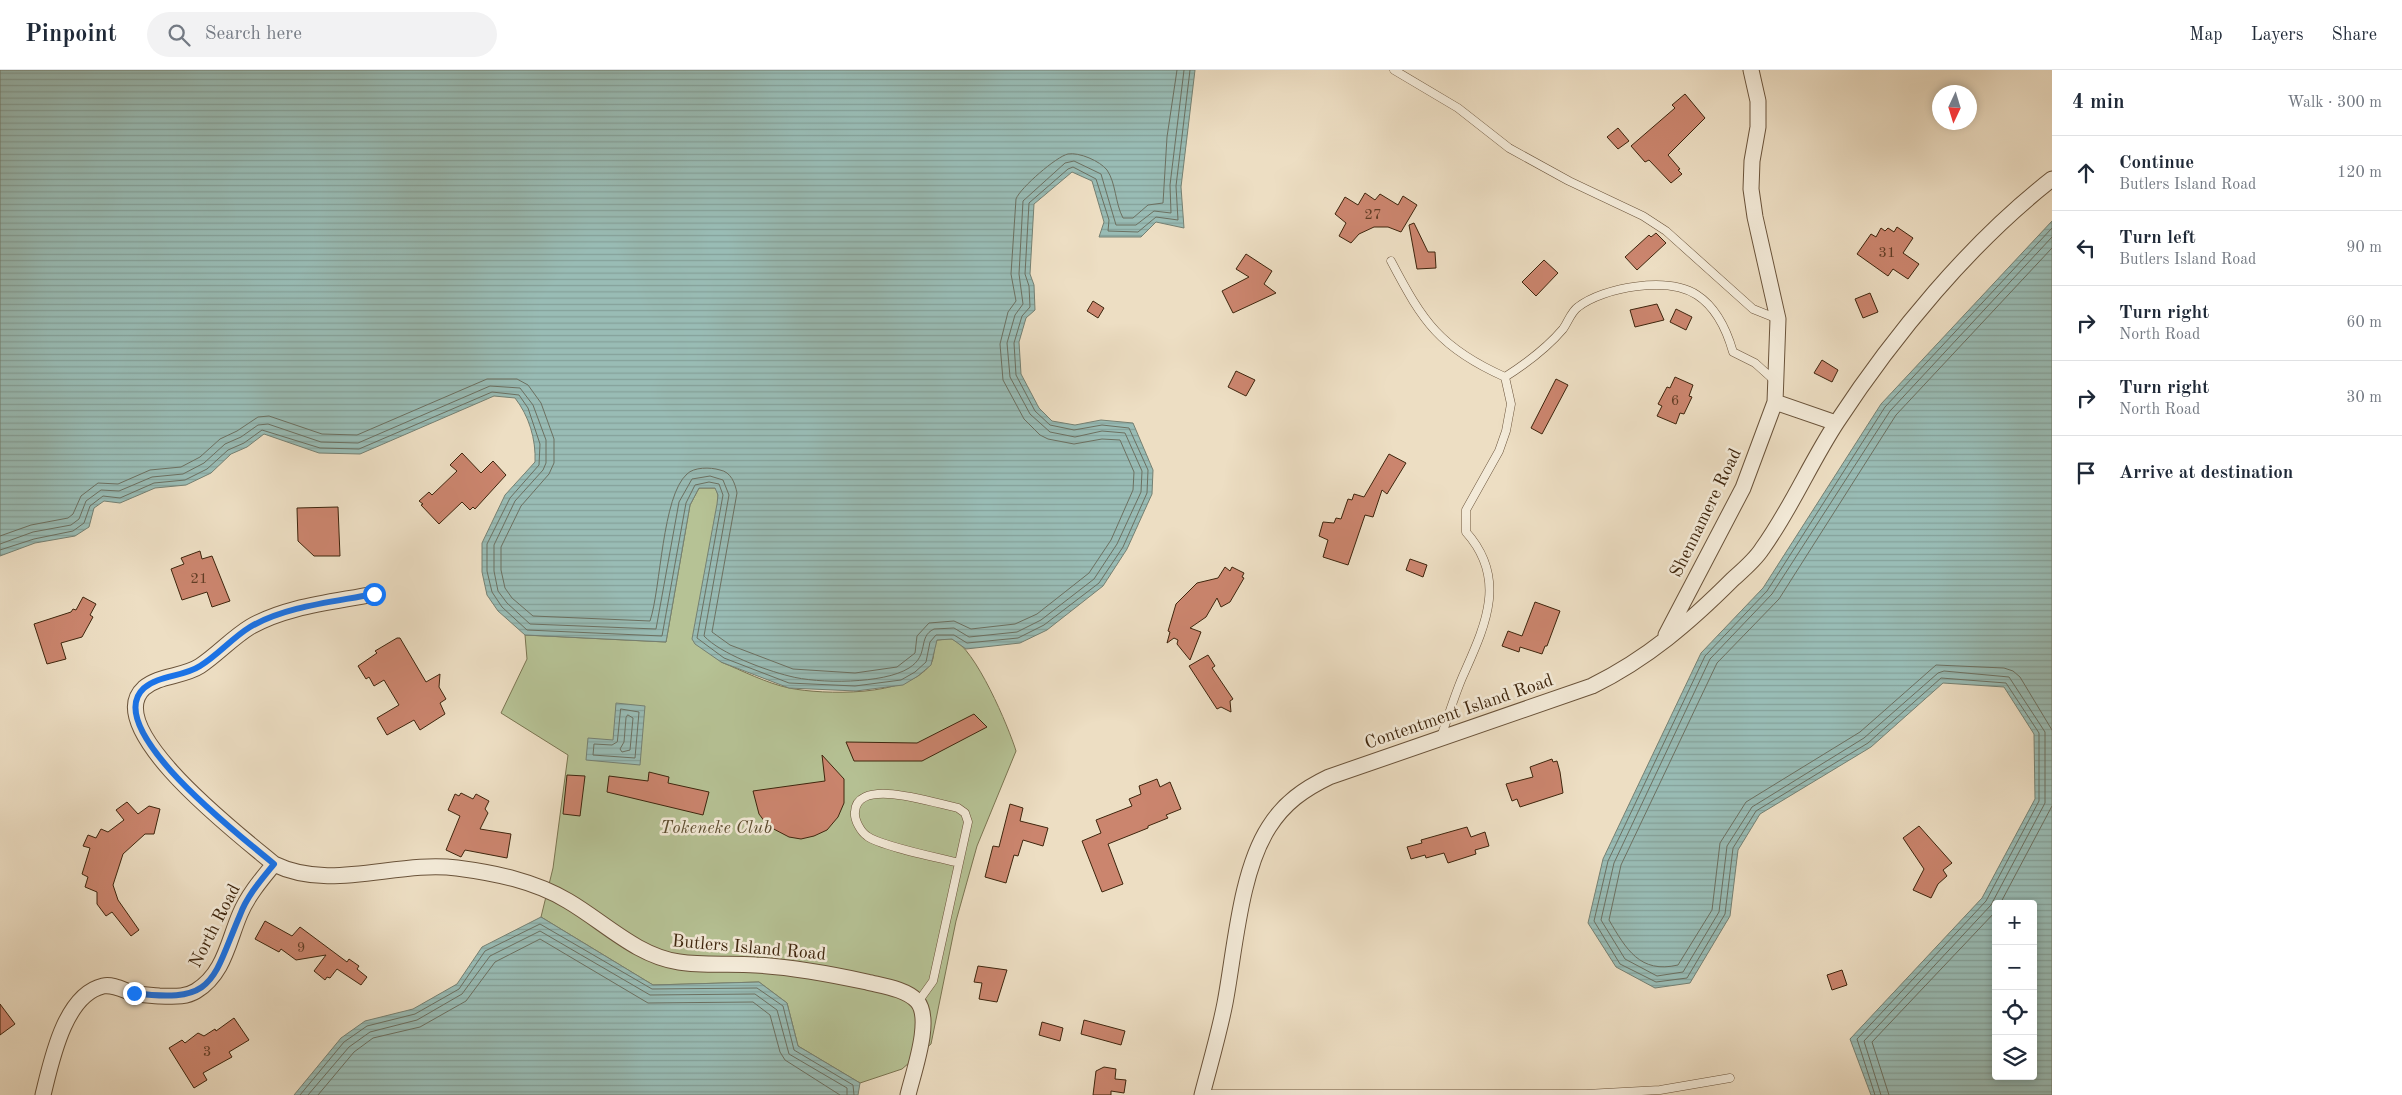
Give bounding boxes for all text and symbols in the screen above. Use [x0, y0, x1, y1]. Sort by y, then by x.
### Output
search box [147, 12, 497, 57]
icon: search [165, 21, 193, 49]
text: Pinpoint [25, 23, 117, 47]
text: Search here [205, 25, 302, 44]
text: Map [2189, 26, 2223, 44]
text: Layers [2251, 26, 2303, 44]
text: Share [2331, 26, 2377, 44]
north arrow [1932, 85, 1977, 130]
text: 4 min [2072, 92, 2125, 113]
text: Walk · 300 m [2287, 95, 2382, 111]
text: Continue [2119, 154, 2194, 173]
icon: ahead [2072, 159, 2100, 187]
text: 120 m [2337, 165, 2382, 181]
text: Butlers Island Road [2119, 177, 2256, 193]
house number: 27 [1364, 208, 1382, 223]
text: Turn left [2119, 229, 2196, 248]
icon: left [2072, 234, 2100, 262]
text: 90 m [2346, 240, 2382, 256]
house number: 31 [1878, 246, 1896, 261]
text: Butlers Island Road [2119, 252, 2256, 268]
text: Turn right [2119, 304, 2209, 323]
icon: right [2072, 309, 2100, 337]
text: 60 m [2346, 315, 2382, 331]
text: North Road [2119, 327, 2200, 343]
text: Turn right [2119, 379, 2209, 398]
icon: right [2072, 384, 2100, 412]
text: 30 m [2346, 390, 2382, 406]
house number: 6 [1671, 394, 1679, 409]
text: North Road [2119, 402, 2200, 418]
street label: Shennamere Road [1667, 446, 1745, 580]
icon: arrive [2072, 459, 2100, 487]
text: Arrive at destination [2119, 464, 2293, 483]
house number: 21 [190, 572, 208, 587]
route start [363, 583, 386, 606]
street label: Contentment Island Road [1363, 671, 1555, 753]
park label: Tokeneke Club [660, 819, 772, 837]
street label: North Road [186, 881, 244, 971]
map controls [1992, 900, 2037, 1080]
button: + [1992, 900, 2037, 945]
street label: Butlers Island Road [671, 932, 827, 964]
house number: 9 [297, 941, 305, 956]
button: − [1992, 945, 2037, 990]
route end [123, 982, 146, 1005]
button: locate [1992, 990, 2037, 1035]
button: layers [1992, 1035, 2037, 1080]
house number: 3 [203, 1045, 211, 1060]

